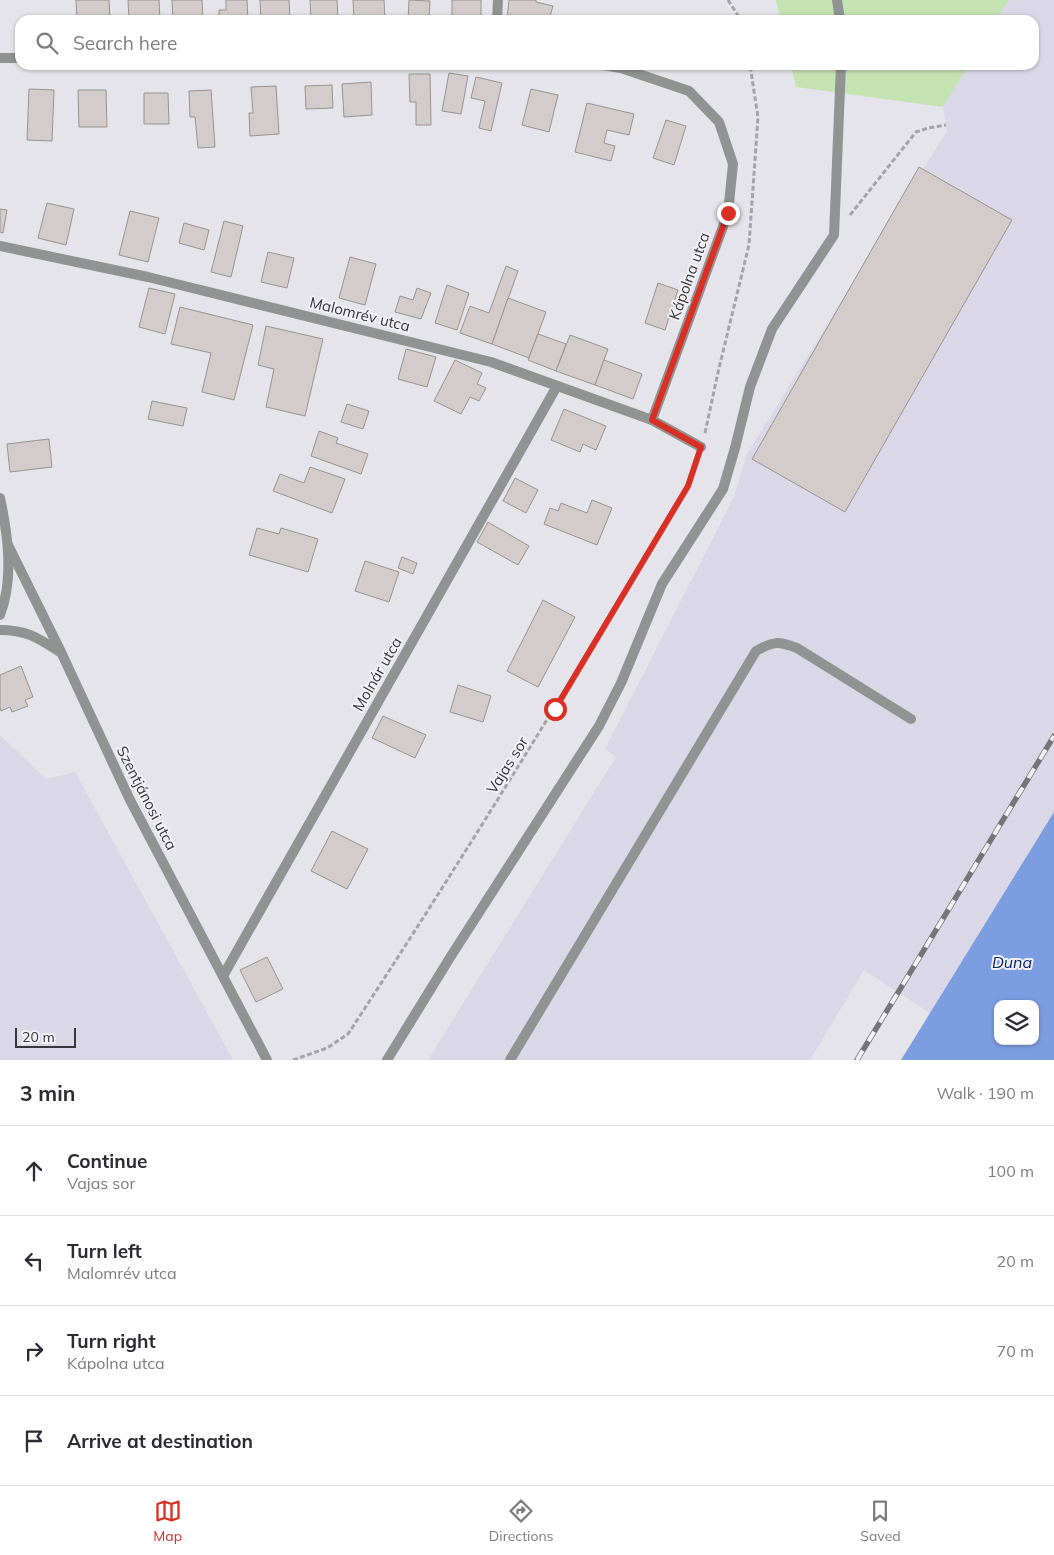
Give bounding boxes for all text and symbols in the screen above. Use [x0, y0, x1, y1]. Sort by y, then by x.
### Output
search box [15, 15, 1039, 70]
icon: search [33, 29, 61, 57]
text: Search here [73, 31, 177, 55]
route end [717, 202, 740, 225]
street label: Kápolna utca [664, 230, 714, 322]
street label: Malomrév utca [308, 292, 412, 336]
street label: Molnár utca [348, 634, 406, 714]
route start [544, 698, 567, 721]
street label: Vajas sor [482, 732, 532, 797]
street label: Szentjánosi utca [113, 743, 181, 853]
water label: Duna [992, 952, 1032, 972]
map controls [994, 1000, 1039, 1045]
button: layers [994, 1000, 1039, 1045]
scale bar [15, 1025, 76, 1048]
text: 20 m [22, 1028, 55, 1046]
text: 3 min [20, 1080, 75, 1106]
text: Walk · 190 m [936, 1083, 1034, 1103]
text: Continue [67, 1149, 147, 1173]
icon: ahead [20, 1157, 48, 1185]
text: 100 m [987, 1161, 1034, 1181]
text: Vajas sor [67, 1173, 135, 1193]
text: Turn left [67, 1239, 142, 1263]
icon: left [20, 1247, 48, 1275]
text: 20 m [997, 1251, 1034, 1271]
text: Malomrév utca [67, 1263, 177, 1283]
text: Turn right [67, 1329, 156, 1353]
icon: right [20, 1337, 48, 1365]
text: 70 m [997, 1341, 1034, 1361]
text: Kápolna utca [67, 1353, 165, 1373]
icon: arrive [20, 1427, 48, 1455]
text: Arrive at destination [67, 1429, 253, 1453]
tab: Map [153, 1497, 182, 1545]
tab: Directions [489, 1497, 554, 1545]
tab: Saved [860, 1497, 901, 1545]

